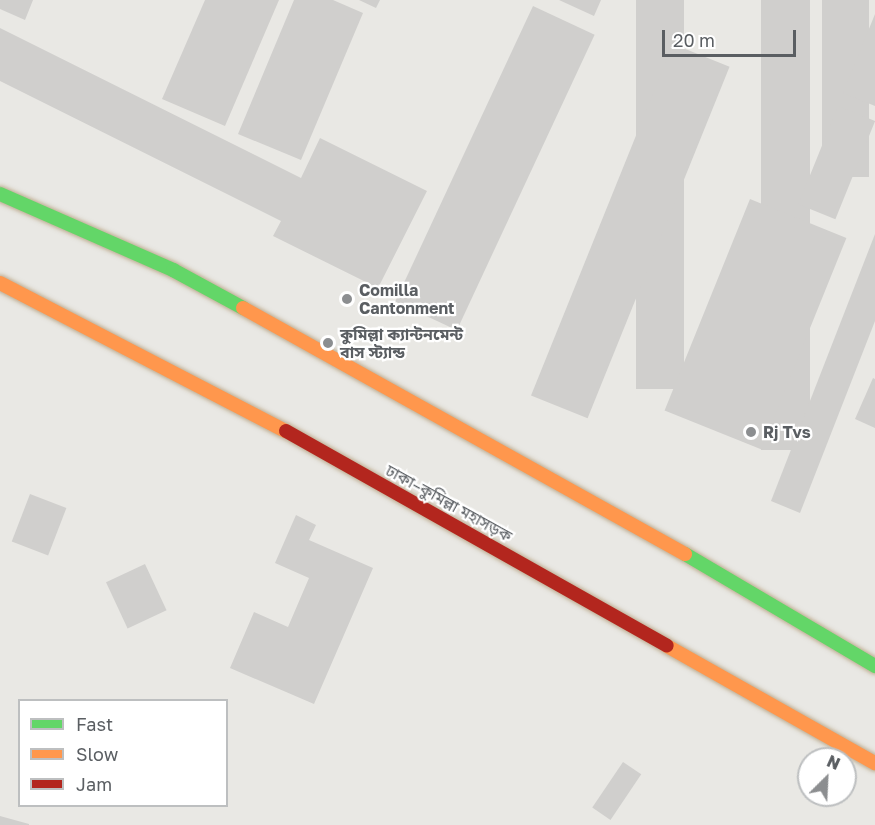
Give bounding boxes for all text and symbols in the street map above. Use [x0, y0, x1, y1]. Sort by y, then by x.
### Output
scale bar [665, 18, 798, 56]
text: 20 m [673, 29, 715, 51]
place label: Comilla Cantonment [359, 280, 455, 318]
marker: Comilla Cantonment [340, 292, 354, 306]
place label: কুমিল্লা ক্যান্টনমেন্ট বাস স্ট্যান্ড [340, 324, 463, 362]
marker: কুমিল্লা ক্যান্টনমেন্ট বাস স্ট্যান্ড [321, 336, 335, 350]
place label: Rj Tvs [763, 422, 811, 442]
marker: Rj Tvs [744, 425, 758, 439]
street label: ঢাকা–কুমিল্লা মহাসড়ক [383, 460, 515, 546]
legend [18, 699, 228, 807]
text: Fast [76, 713, 113, 735]
text: Slow [76, 743, 118, 765]
north arrow [797, 747, 857, 807]
text: N [824, 751, 843, 774]
text: Jam [76, 773, 112, 795]

